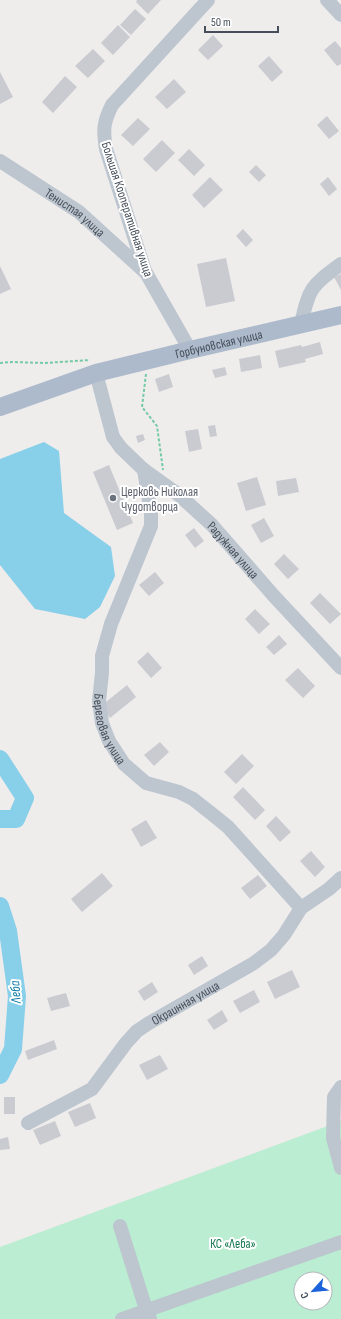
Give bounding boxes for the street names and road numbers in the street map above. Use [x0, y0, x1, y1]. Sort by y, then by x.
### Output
street label: Большая Кооперативная улица [98, 140, 156, 279]
street label: Тенистая улица [41, 185, 108, 241]
street label: Горбуновская улица [174, 327, 264, 362]
street label: Радужная улица [204, 518, 262, 582]
street label: Береговая улица [90, 693, 129, 768]
street label: Окраинная улица [149, 978, 222, 1029]

